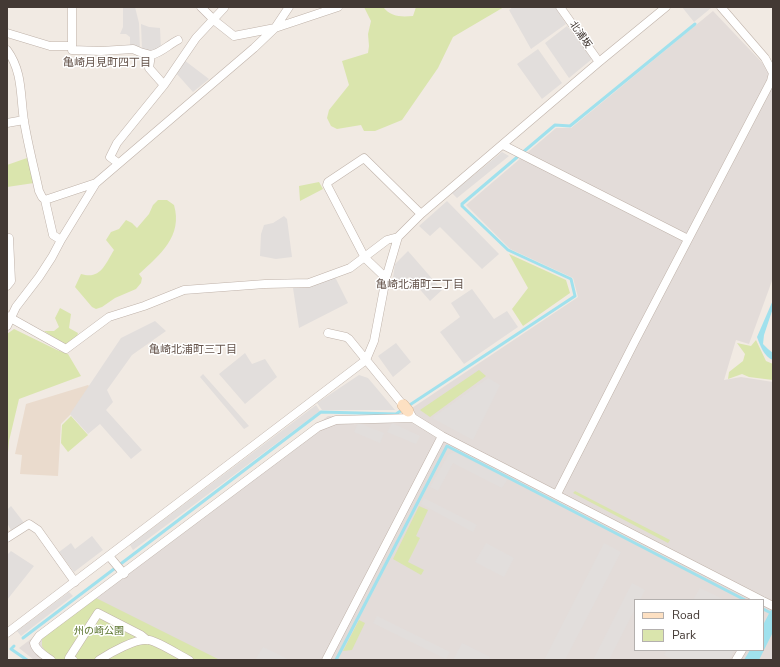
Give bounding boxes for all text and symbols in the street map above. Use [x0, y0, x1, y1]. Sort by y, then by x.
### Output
street label: 北浦坂 [566, 19, 594, 51]
district label: 亀崎月見町四丁目 [63, 56, 151, 70]
district label: 亀崎北浦町二丁目 [376, 278, 464, 292]
district label: 亀崎北浦町三丁目 [149, 343, 237, 357]
legend [634, 599, 764, 651]
text: Road [672, 607, 700, 623]
park label: 州の崎公園 [74, 626, 124, 638]
text: Park [672, 627, 696, 643]

